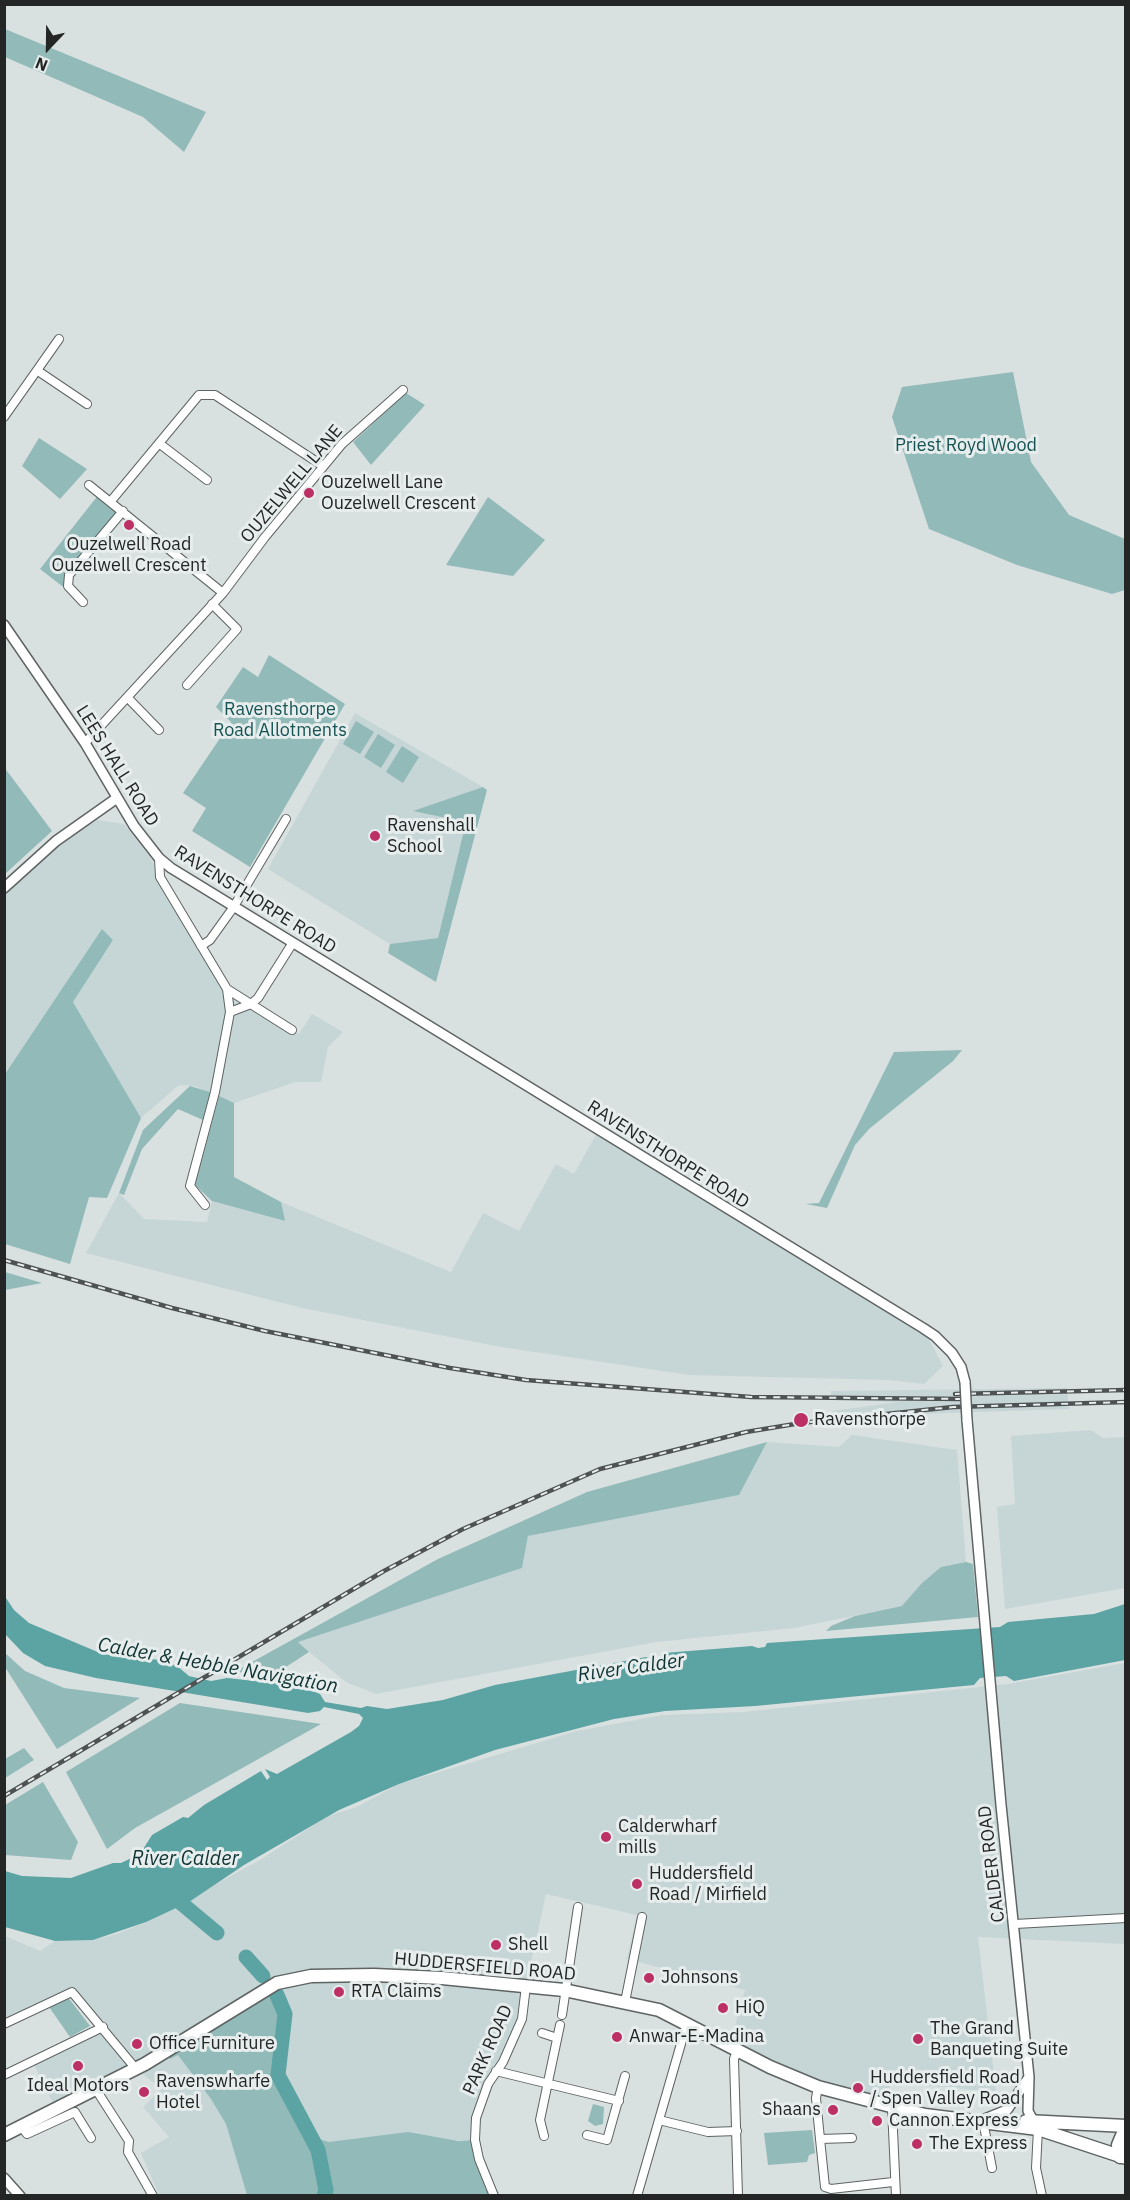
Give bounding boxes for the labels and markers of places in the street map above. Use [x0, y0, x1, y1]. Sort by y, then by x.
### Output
place label: Ouzelwell Lane Ouzelwell Crescent [321, 472, 476, 514]
marker: Ouzelwell Lane Ouzelwell Crescent [302, 486, 316, 500]
marker: Ouzelwell Road Ouzelwell Crescent [122, 518, 136, 532]
place label: Ouzelwell Road Ouzelwell Crescent [51, 534, 207, 576]
place label: Ravenshall School [387, 815, 475, 858]
marker: Ravenshall School [368, 829, 382, 843]
place label: Ravensthorpe [814, 1409, 926, 1431]
marker: Ravensthorpe [792, 1411, 810, 1429]
place label: Calderwharf mills [618, 1816, 717, 1858]
marker: Calderwharf mills [599, 1830, 613, 1844]
place label: Huddersfield Road / Mirfield [649, 1863, 767, 1906]
marker: Huddersfield Road / Mirfield [630, 1877, 644, 1891]
place label: Shell [508, 1934, 548, 1956]
marker: Shell [489, 1938, 503, 1952]
place label: Johnsons [661, 1967, 739, 1989]
marker: Johnsons [642, 1971, 656, 1985]
place label: RTA Claims [351, 1981, 442, 2003]
marker: RTA Claims [332, 1985, 346, 1999]
place label: HiQ [735, 1997, 765, 2019]
marker: HiQ [716, 2001, 730, 2015]
place label: The Grand Banqueting Suite [930, 2018, 1068, 2060]
place label: Anwar-E-Madina [629, 2026, 764, 2048]
marker: Anwar-E-Madina [610, 2030, 624, 2044]
marker: The Grand Banqueting Suite [911, 2032, 925, 2046]
place label: Office Furniture [149, 2033, 275, 2055]
marker: Office Furniture [130, 2037, 144, 2051]
marker: Ideal Motors [71, 2059, 85, 2073]
place label: Huddersfield Road / Spen Valley Road [870, 2067, 1021, 2110]
place label: Ravenswharfe Hotel [156, 2071, 270, 2114]
place label: Ideal Motors [27, 2075, 129, 2097]
marker: Huddersfield Road / Spen Valley Road [851, 2081, 865, 2095]
marker: Ravenswharfe Hotel [137, 2085, 151, 2099]
place label: Shaans [762, 2099, 821, 2121]
marker: Shaans [826, 2103, 840, 2117]
place label: Cannon Express [889, 2110, 1019, 2132]
marker: Cannon Express [870, 2114, 884, 2128]
place label: The Express [929, 2133, 1028, 2155]
marker: The Express [910, 2137, 924, 2151]

